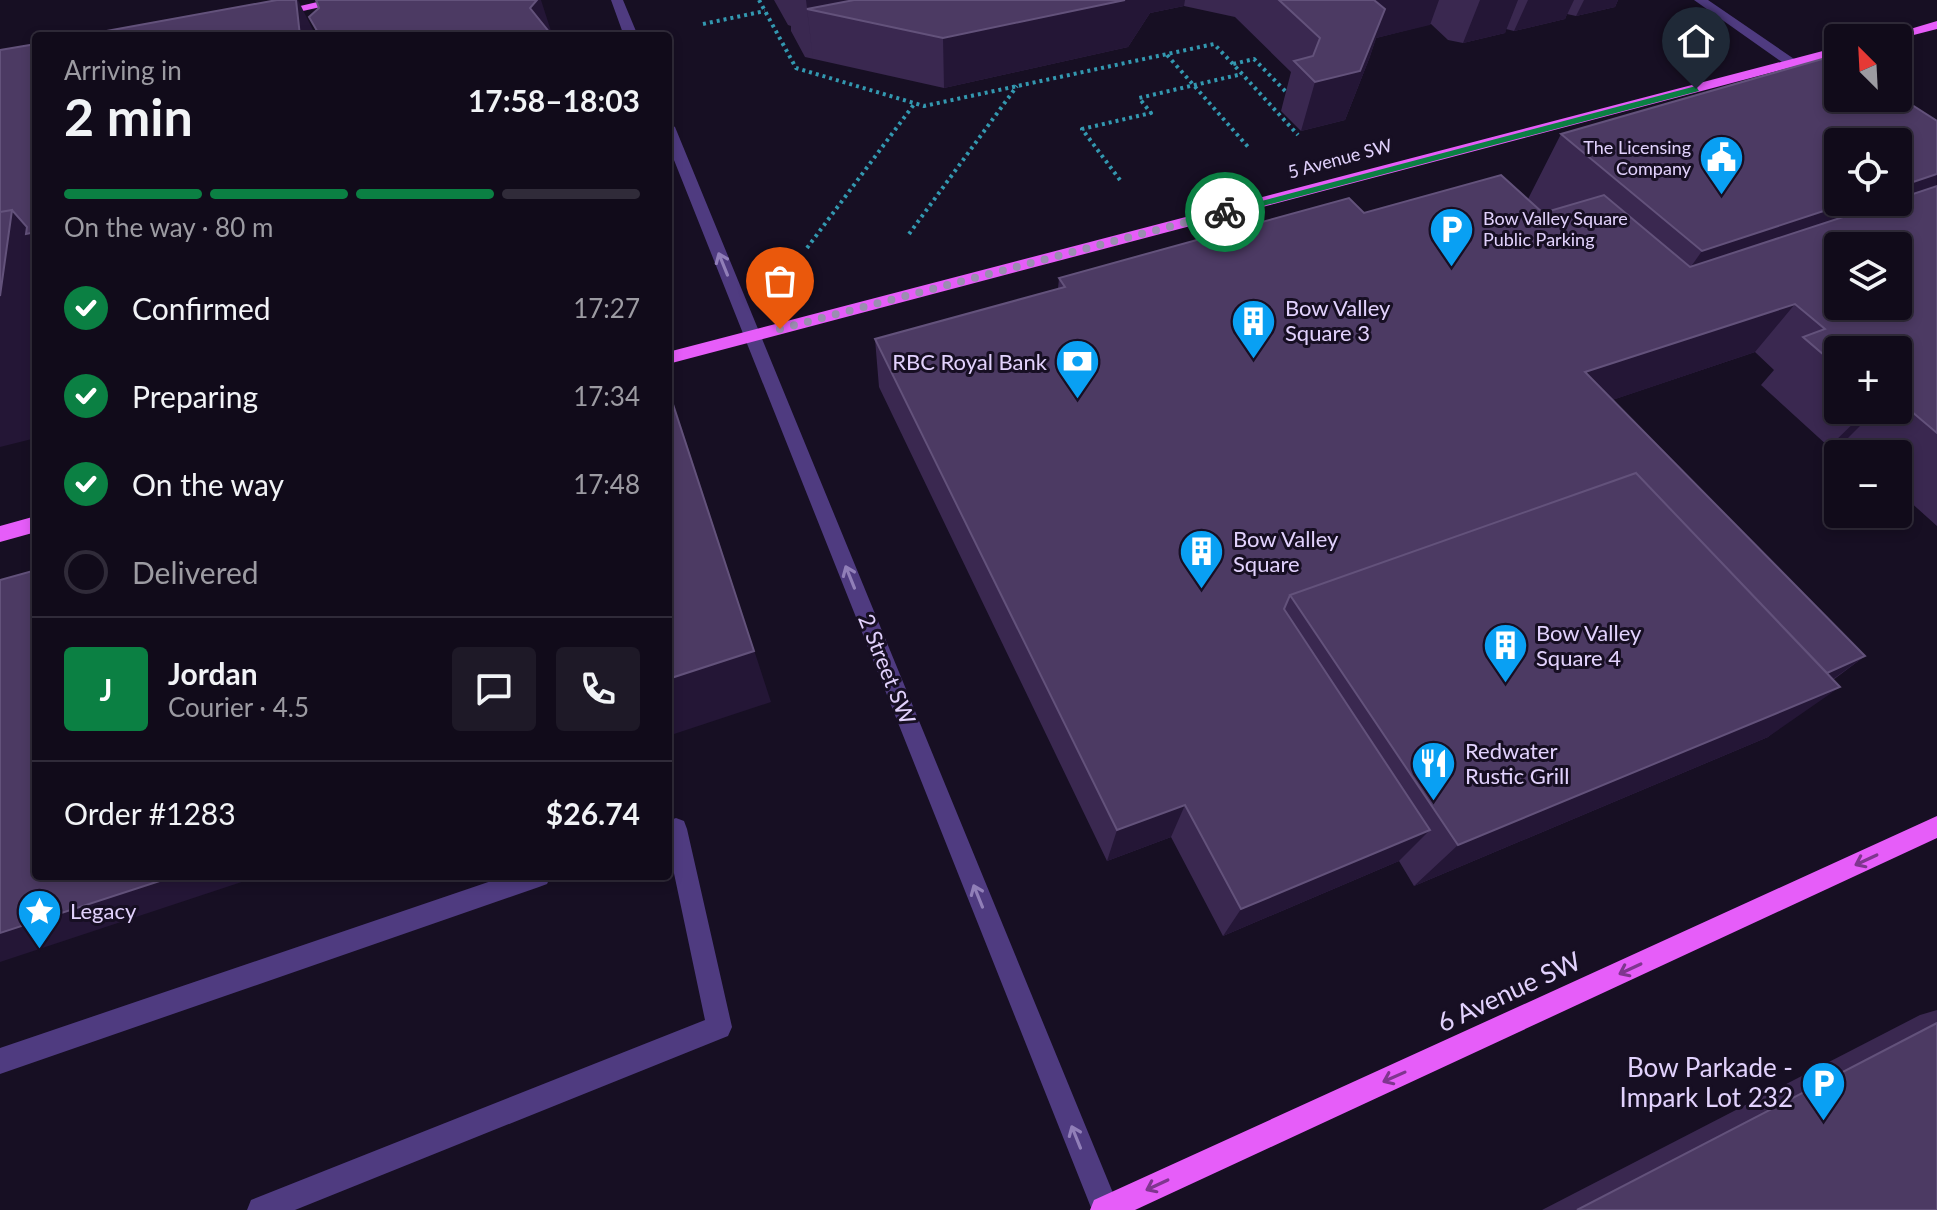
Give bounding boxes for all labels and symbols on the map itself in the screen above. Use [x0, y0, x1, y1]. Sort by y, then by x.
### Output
pin [1662, 7, 1730, 89]
north arrow [1824, 24, 1912, 112]
street label: 5 Avenue SW [1285, 133, 1395, 183]
public building icon: The Licensing Company [1698, 134, 1746, 197]
place label: The Licensing Company [1583, 136, 1692, 179]
courier [1185, 172, 1265, 252]
parking icon: Bow Valley Square Public Parking [1428, 205, 1476, 268]
place label: Bow Valley Square Public Parking [1483, 207, 1628, 250]
pin [746, 247, 814, 329]
one-way arrow [715, 252, 729, 277]
place label: Bow Valley Square 3 [1285, 294, 1391, 346]
building icon: Bow Valley Square 3 [1230, 297, 1278, 360]
bank icon: RBC Royal Bank [1054, 338, 1102, 401]
place label: RBC Royal Bank [892, 348, 1048, 375]
place label: Bow Valley Square [1233, 525, 1339, 577]
building icon: Bow Valley Square [1178, 528, 1226, 591]
one-way arrow [841, 565, 856, 590]
street label: 2 Street SW [853, 610, 922, 728]
place label: Bow Valley Square 4 [1536, 619, 1642, 671]
building icon: Bow Valley Square 4 [1481, 622, 1529, 685]
place label: Redwater Rustic Grill [1465, 737, 1569, 789]
restaurant icon: Redwater Rustic Grill [1410, 740, 1458, 803]
one-way arrow [1855, 853, 1879, 868]
one-way arrow [970, 884, 985, 909]
place icon: Legacy [15, 887, 63, 950]
place label: Legacy [70, 897, 137, 924]
street label: 6 Avenue SW [1432, 944, 1585, 1038]
one-way arrow [1619, 962, 1643, 977]
place label: Bow Parkade - Impark Lot 232 [1620, 1051, 1793, 1113]
parking icon: Bow Parkade - Impark Lot 232 [1800, 1059, 1848, 1122]
one-way arrow [1382, 1071, 1407, 1086]
one-way arrow [1068, 1125, 1082, 1150]
one-way arrow [1146, 1179, 1170, 1194]

